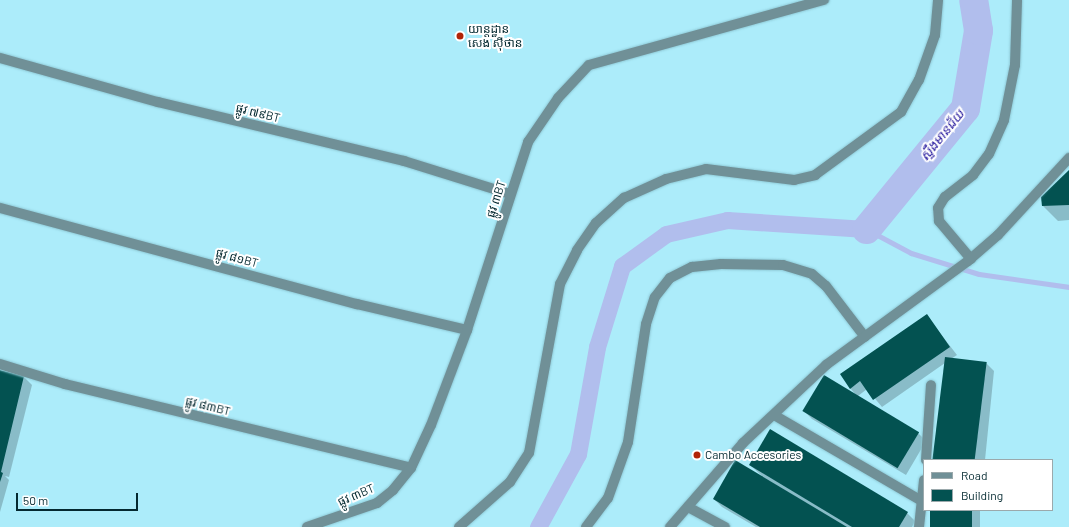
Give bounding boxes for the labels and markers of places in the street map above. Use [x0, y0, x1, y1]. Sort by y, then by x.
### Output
place label: យាន្ដដ្ឋាន សេង ស៊ីថាន [468, 22, 522, 50]
marker: យាន្ដដ្ឋាន សេង ស៊ីថាន [455, 31, 465, 41]
place label: Cambo Accesories [705, 448, 801, 462]
marker: Cambo Accesories [692, 450, 702, 460]

